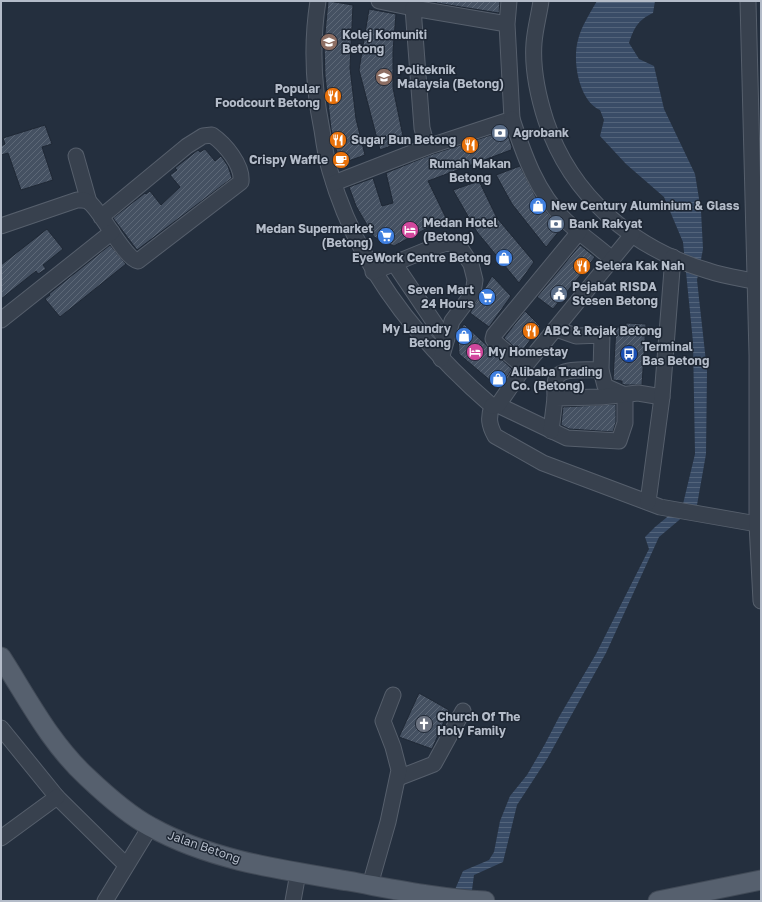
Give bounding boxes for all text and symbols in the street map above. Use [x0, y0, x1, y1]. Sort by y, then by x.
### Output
place label: Kolej Komuniti Betong [342, 27, 427, 56]
school or university icon: Kolej Komuniti Betong [319, 32, 339, 52]
place label: Politeknik Malaysia (Betong) [397, 62, 504, 91]
school or university icon: Politeknik Malaysia (Betong) [374, 67, 394, 87]
place label: Popular Foodcourt Betong [215, 81, 320, 110]
restaurant icon: Popular Foodcourt Betong [323, 86, 343, 106]
bank icon: Agrobank [490, 123, 510, 143]
place label: Agrobank [513, 125, 569, 140]
restaurant icon: Sugar Bun Betong [328, 130, 348, 150]
place label: Sugar Bun Betong [351, 132, 456, 147]
restaurant icon: Rumah Makan Betong [460, 135, 480, 155]
cafe icon: Crispy Waffle [331, 150, 351, 170]
place label: Crispy Waffle [249, 152, 328, 167]
place label: Rumah Makan Betong [429, 156, 511, 185]
shop icon: New Century Aluminium & Glass [528, 196, 548, 216]
place label: New Century Aluminium & Glass [551, 198, 740, 213]
bank icon: Bank Rakyat [546, 214, 566, 234]
place label: Medan Hotel (Betong) [423, 215, 498, 244]
place label: Bank Rakyat [569, 216, 643, 231]
hotel icon: Medan Hotel (Betong) [400, 220, 420, 240]
place label: Medan Supermarket (Betong) [256, 221, 373, 250]
supermarket icon: Medan Supermarket (Betong) [376, 226, 396, 246]
shop icon: EyeWork Centre Betong [494, 248, 514, 268]
place label: EyeWork Centre Betong [352, 250, 491, 265]
restaurant icon: Selera Kak Nah [572, 256, 592, 276]
place label: Selera Kak Nah [595, 258, 684, 273]
place label: Pejabat RISDA Stesen Betong [572, 279, 658, 308]
place label: Seven Mart 24 Hours [407, 282, 474, 311]
public building icon: Pejabat RISDA Stesen Betong [549, 284, 569, 304]
supermarket icon: Seven Mart 24 Hours [477, 287, 497, 307]
place label: My Laundry Betong [382, 321, 452, 350]
restaurant icon: ABC & Rojak Betong [521, 321, 541, 341]
place label: ABC & Rojak Betong [544, 323, 662, 338]
shop icon: My Laundry Betong [454, 326, 474, 346]
place label: Terminal Bas Betong [642, 339, 709, 368]
hotel icon: My Homestay [465, 342, 485, 362]
place label: My Homestay [488, 344, 569, 359]
bus stop icon: Terminal Bas Betong [619, 344, 639, 364]
place label: Alibaba Trading Co. (Betong) [511, 364, 602, 393]
shop icon: Alibaba Trading Co. (Betong) [488, 369, 508, 389]
place label: Church Of The Holy Family [437, 709, 520, 738]
church icon: Church Of The Holy Family [414, 714, 434, 734]
street label: Jalan Betong [166, 827, 243, 866]

